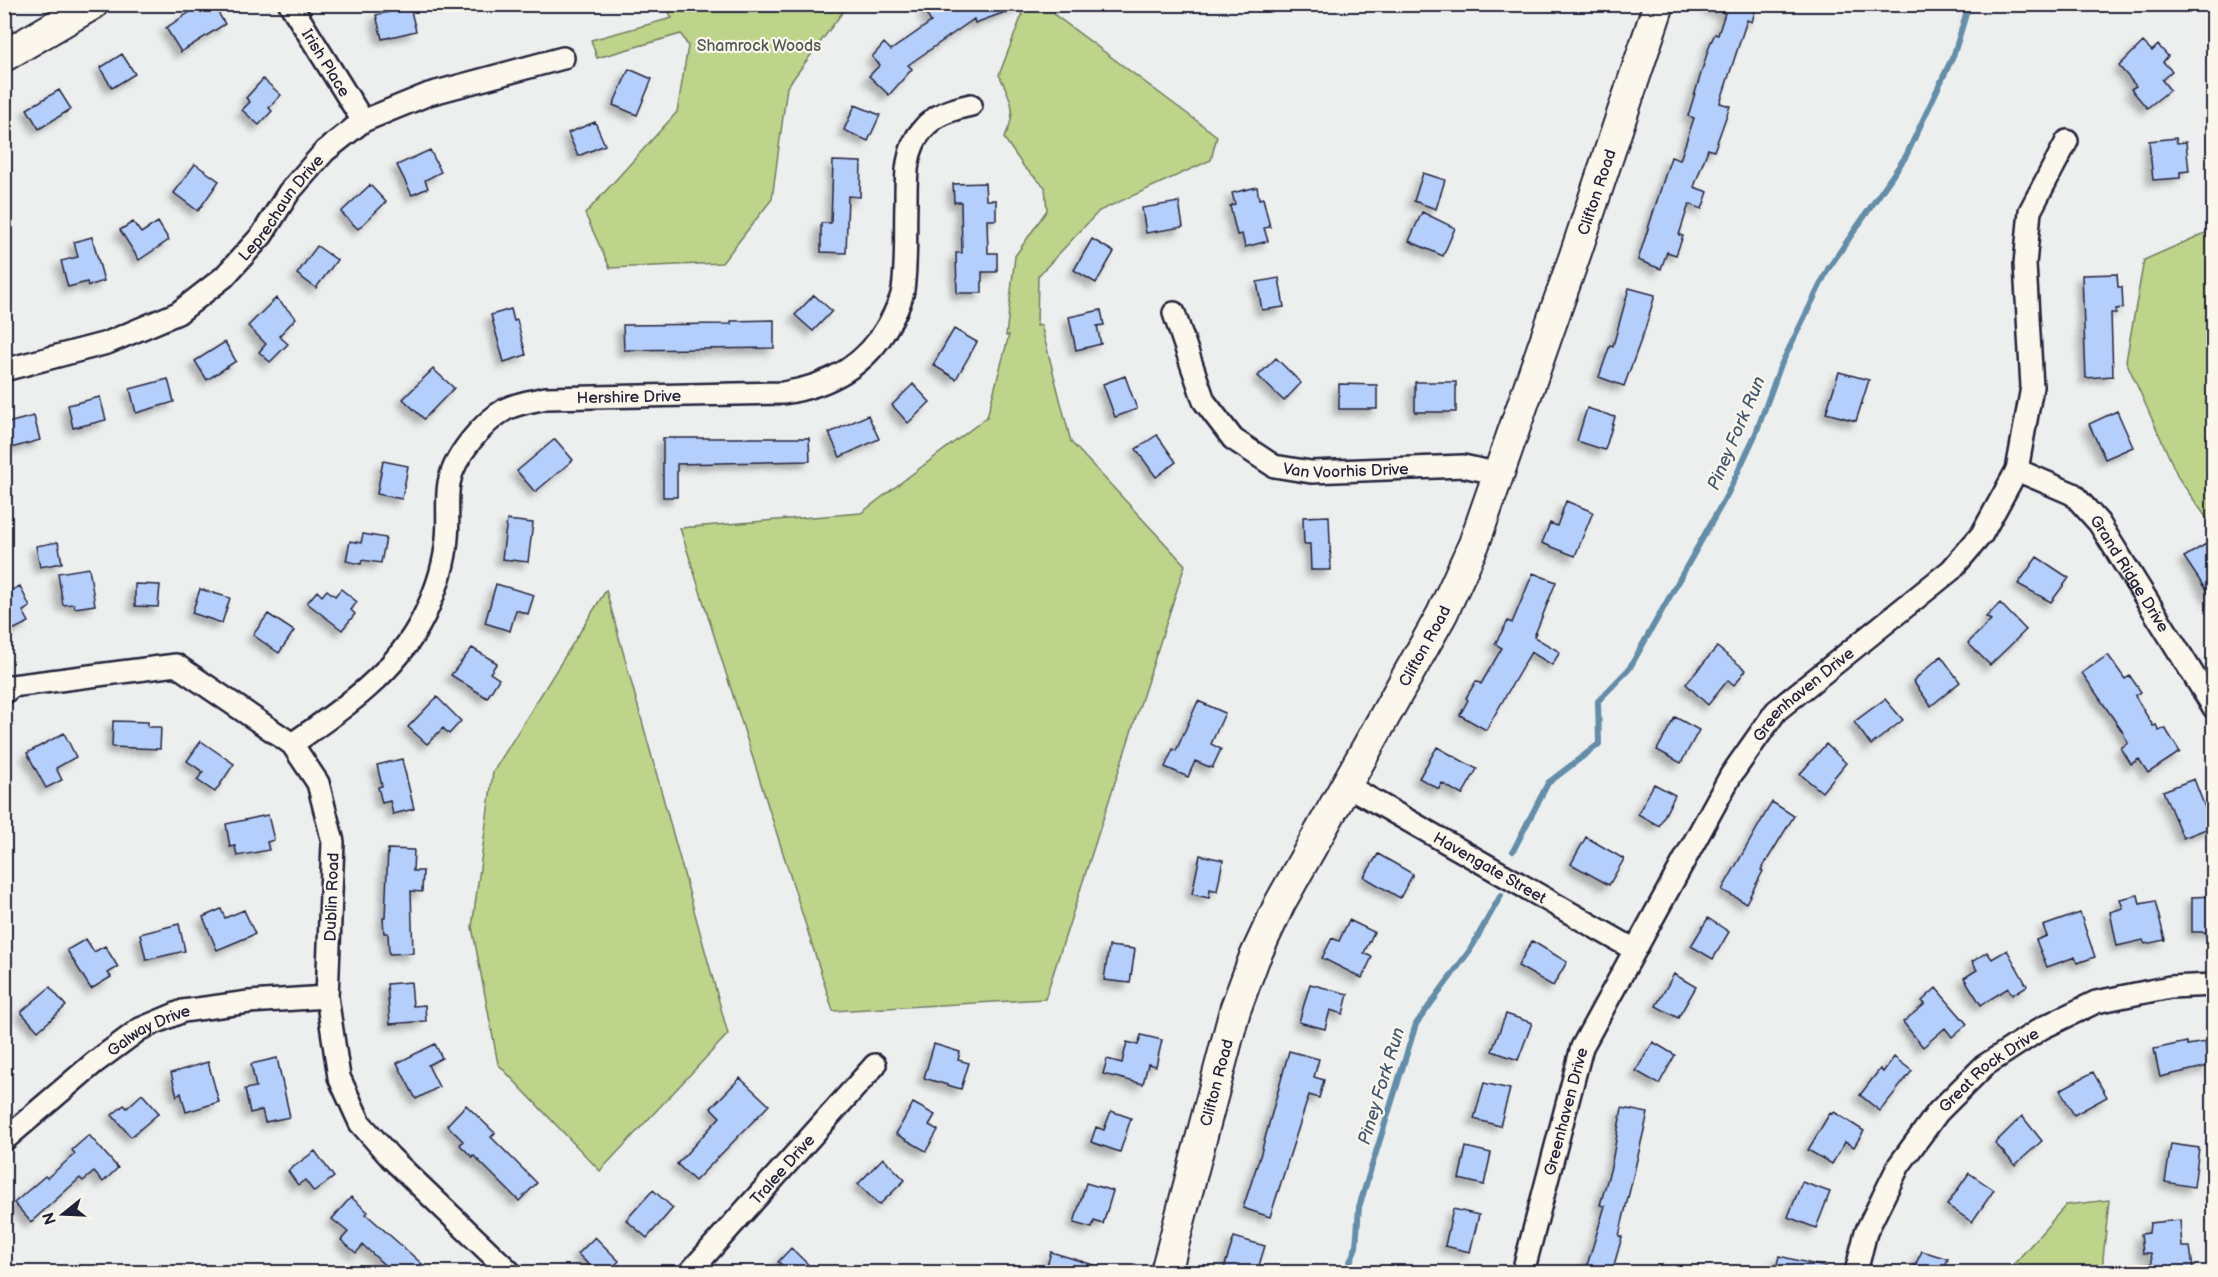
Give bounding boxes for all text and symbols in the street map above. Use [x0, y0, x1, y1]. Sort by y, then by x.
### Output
street label: Irish Place [297, 26, 354, 101]
park label: Shamrock Woods [697, 37, 821, 56]
street label: Clifton Road [1574, 147, 1621, 238]
street label: Leprechaun Drive [235, 151, 329, 265]
water label: Piney Fork Run [1703, 373, 1770, 493]
street label: Hershire Drive [576, 387, 682, 408]
street label: Van Voorhis Drive [1281, 460, 1409, 483]
street label: Grand Ridge Drive [2086, 512, 2173, 636]
street label: Clifton Road [1395, 603, 1455, 690]
street label: Greenhaven Drive [1749, 644, 1859, 746]
street label: Havengate Street [1430, 829, 1549, 908]
street label: Dublin Road [321, 852, 344, 942]
street label: Galway Drive [104, 1002, 192, 1061]
street label: Great Rock Drive [1935, 1024, 2043, 1117]
water label: Piney Fork Run [1354, 1025, 1409, 1147]
street label: Clifton Road [1197, 1037, 1238, 1128]
street label: Greenhaven Drive [1541, 1045, 1593, 1178]
street label: Tralee Drive [747, 1131, 820, 1209]
north arrow [33, 1184, 93, 1244]
text: N [39, 1210, 61, 1227]

